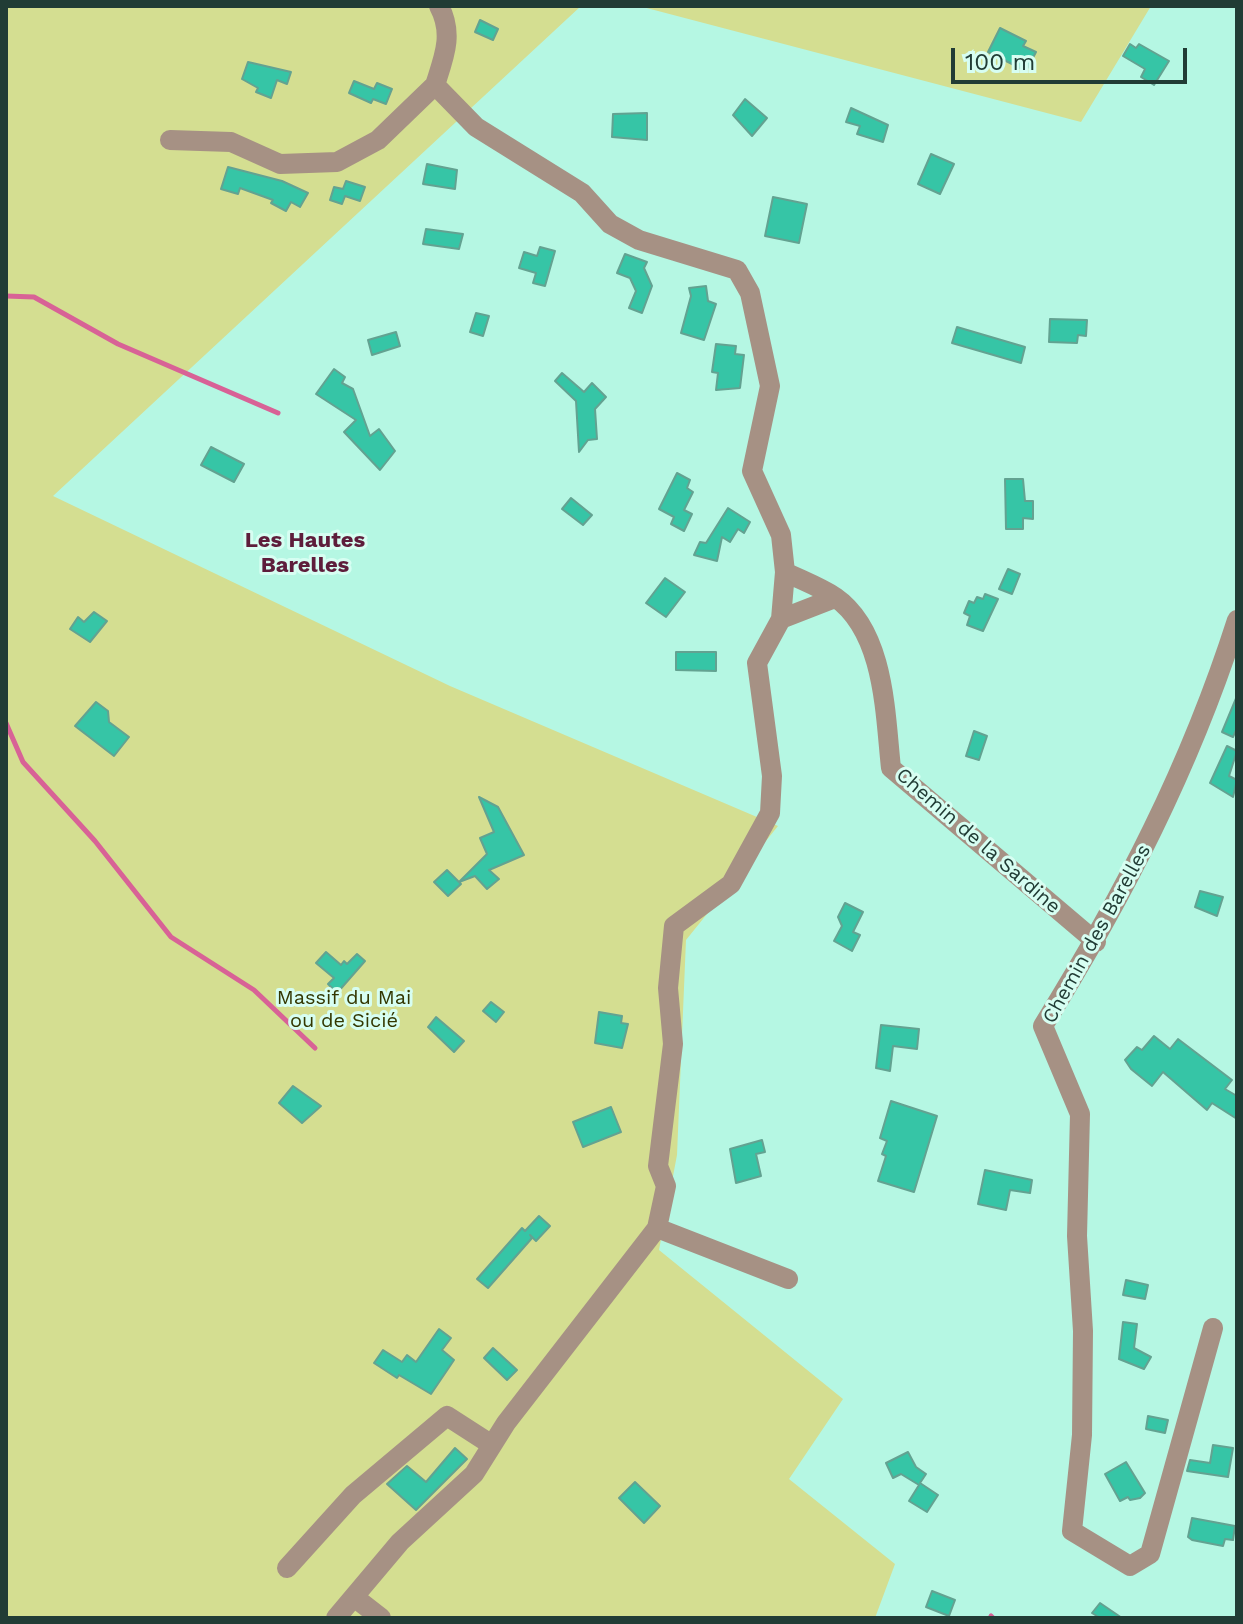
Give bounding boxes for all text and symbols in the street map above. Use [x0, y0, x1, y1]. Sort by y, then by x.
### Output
scale bar [955, 32, 1191, 82]
text: 100 m [965, 48, 1035, 76]
district label: Les Hautes Barelles [245, 528, 365, 580]
street label: Chemin de la Sardine [891, 763, 1065, 919]
street label: Chemin des Barelles [1038, 840, 1156, 1028]
park label: Massif du Mai ou de Sicié [277, 986, 411, 1033]

